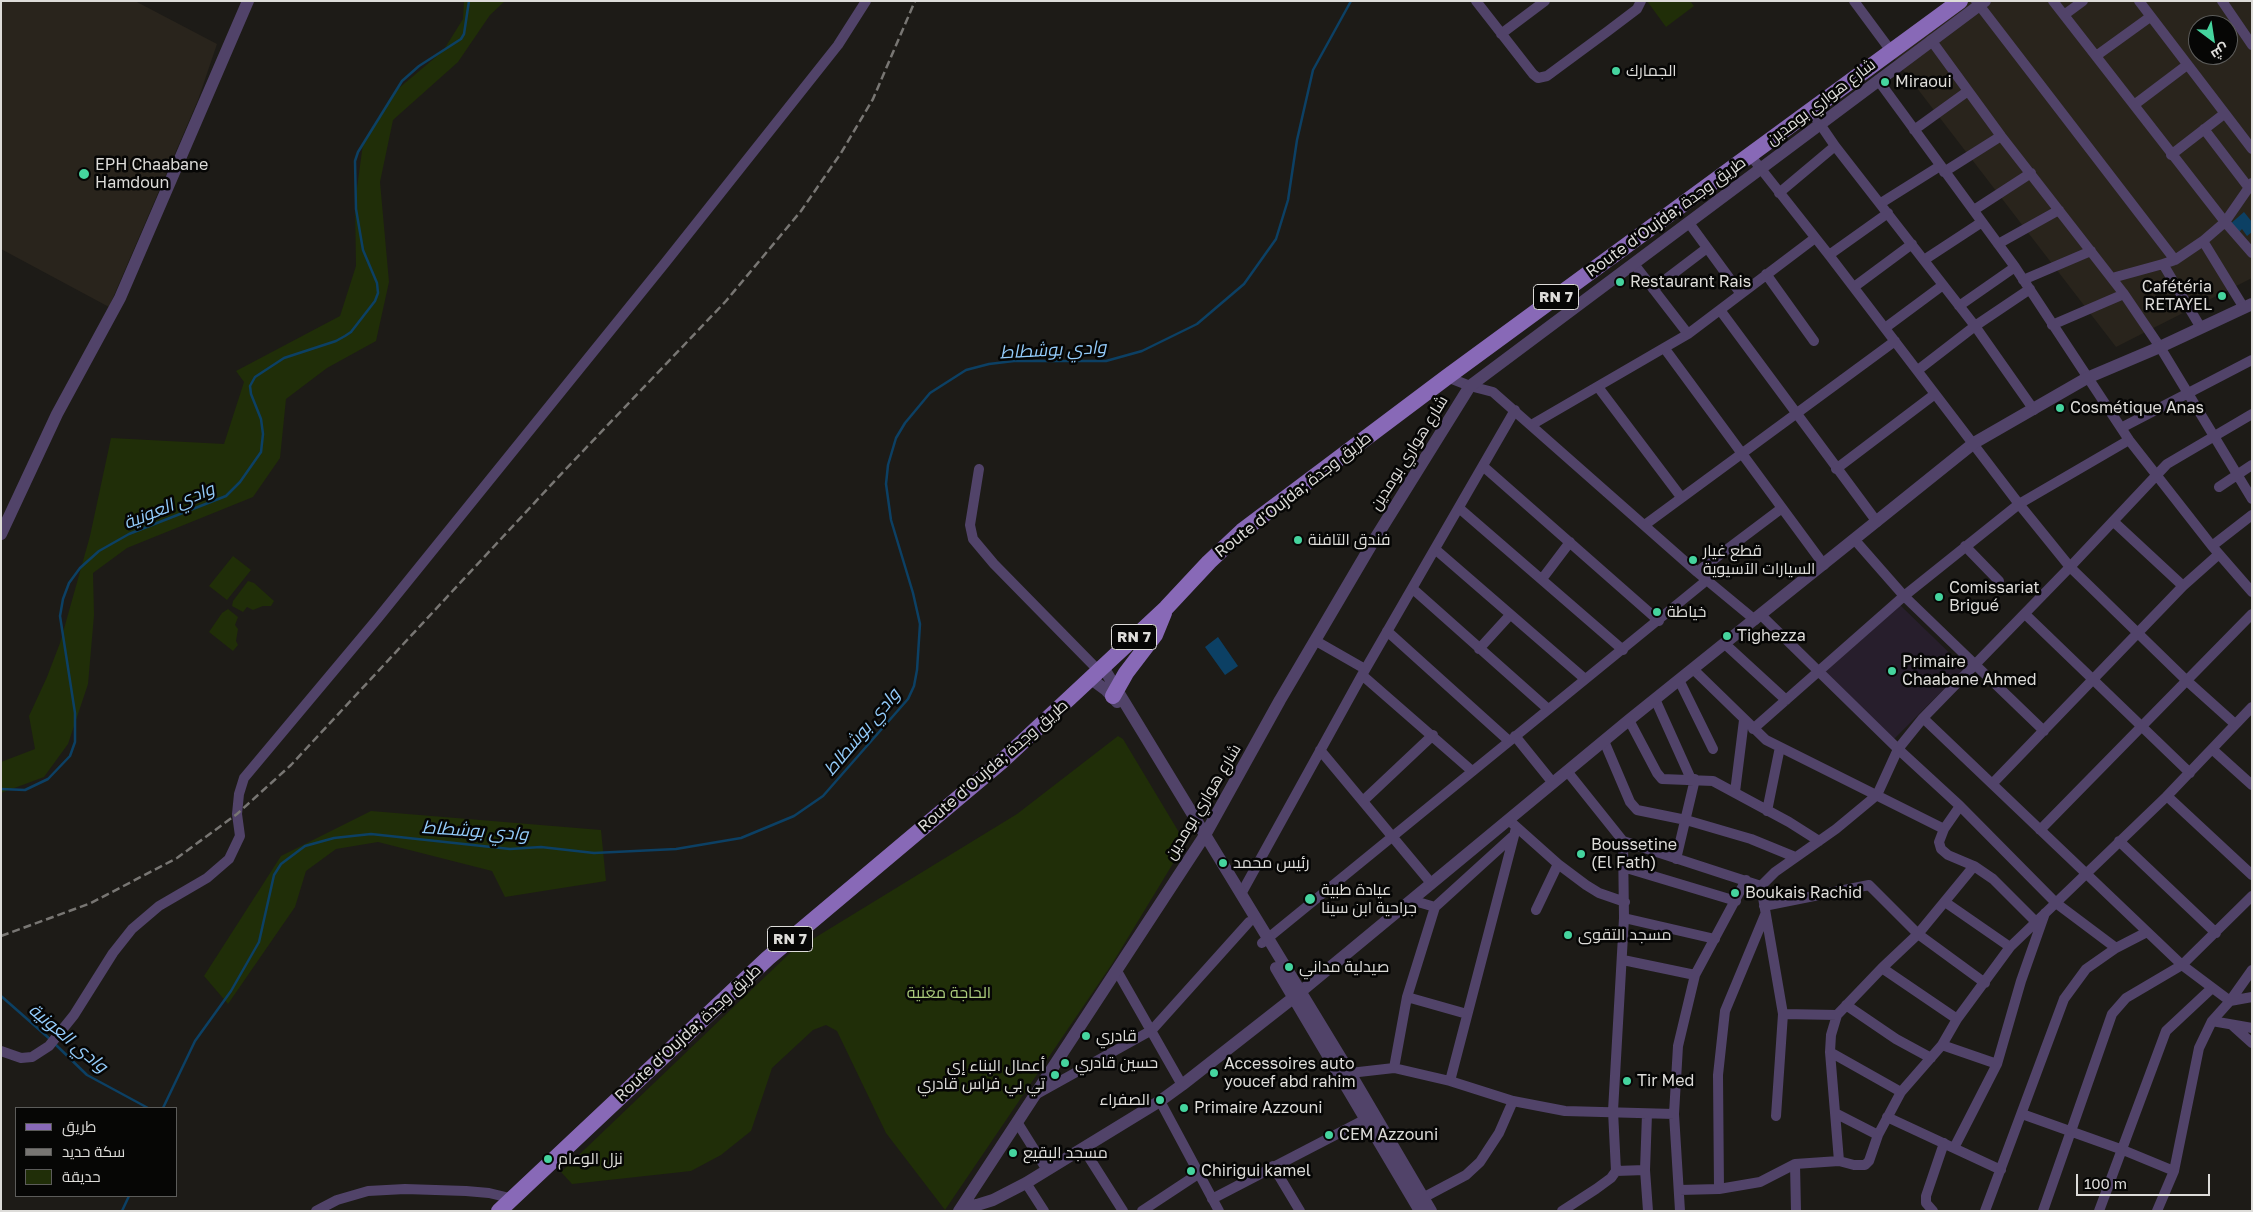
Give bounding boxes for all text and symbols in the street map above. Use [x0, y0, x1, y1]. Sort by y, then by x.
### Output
north arrow [2188, 15, 2238, 65]
text: ش [2208, 41, 2233, 64]
street label: شارع هواري بومدين [1763, 55, 1879, 149]
place label: الجمارك [1626, 61, 1677, 81]
marker: الجمارك [1610, 65, 1622, 77]
place label: Miraoui [1895, 72, 1952, 92]
marker: Miraoui [1879, 76, 1891, 88]
street label: Route d'Oujda; طريق وجدة [1582, 153, 1750, 281]
place label: EPH Chaabane Hamdoun [95, 155, 208, 193]
marker: EPH Chaabane Hamdoun [77, 167, 91, 181]
place label: Restaurant Rais [1630, 272, 1751, 292]
marker: Restaurant Rais [1614, 276, 1626, 288]
place label: Cafétéria RETAYEL [2142, 277, 2212, 315]
road number: RN 7 [1534, 284, 1578, 310]
marker: Cafétéria RETAYEL [2216, 290, 2228, 302]
water label: وادي بوشطاط [999, 336, 1107, 364]
street label: شارع هواري بومدين [1366, 392, 1452, 514]
place label: Cosmétique Anas [2070, 398, 2204, 418]
marker: Cosmétique Anas [2054, 402, 2066, 414]
street label: Route d'Oujda; طريق وجدة [1211, 428, 1375, 562]
water label: وادي العونية [120, 478, 218, 534]
place label: فندق التافنة [1308, 530, 1391, 550]
marker: فندق التافنة [1292, 534, 1304, 546]
place label: قطع غيار السيارات الآسيوية [1703, 541, 1815, 579]
marker: قطع غيار السيارات الآسيوية [1687, 554, 1699, 566]
place label: Comissariat Brigué [1949, 578, 2040, 616]
marker: Comissariat Brigué [1933, 591, 1945, 603]
place label: خياطة [1667, 602, 1706, 622]
marker: خياطة [1651, 606, 1663, 618]
road number: RN 7 [1112, 624, 1156, 650]
place label: Tighezza [1737, 626, 1806, 646]
marker: Tighezza [1721, 630, 1733, 642]
place label: Primaire Chaabane Ahmed [1902, 652, 2037, 690]
marker: Primaire Chaabane Ahmed [1886, 665, 1898, 677]
water label: وادي بوشطاط [819, 684, 905, 780]
street label: Route d'Oujda; طريق وجدة [914, 696, 1072, 836]
street label: شارع هواري بومدين [1161, 741, 1245, 863]
water label: وادي بوشطاط [421, 817, 529, 845]
place label: Boussetine (El Fath) [1591, 835, 1677, 873]
marker: Boussetine (El Fath) [1575, 848, 1587, 860]
place label: رئيس محمد [1233, 853, 1309, 873]
marker: رئيس محمد [1217, 857, 1229, 869]
place label: عيادة طبية جراحية ابن سينا [1321, 880, 1417, 918]
place label: Boukais Rachid [1745, 883, 1862, 903]
marker: Boukais Rachid [1729, 887, 1741, 899]
marker: عيادة طبية جراحية ابن سينا [1303, 892, 1317, 906]
place label: مسجد التقوى [1578, 925, 1671, 945]
road number: RN 7 [768, 926, 812, 952]
marker: مسجد التقوى [1562, 929, 1574, 941]
place label: صيدلية مداني [1299, 957, 1389, 977]
street label: Route d'Oujda; طريق وجدة [611, 960, 765, 1106]
marker: صيدلية مداني [1283, 961, 1295, 973]
park label: الحاجة مغنية [907, 983, 991, 1003]
water label: وادي العونية [24, 999, 112, 1077]
place label: قادري [1096, 1026, 1137, 1046]
marker: قادري [1080, 1030, 1092, 1042]
place label: حسين قادري [1075, 1053, 1158, 1073]
place label: Accessoires auto youcef abd rahim [1224, 1054, 1356, 1092]
place label: أعمال البناء إي تي بي فراس قادري [917, 1056, 1045, 1094]
marker: حسين قادري [1059, 1057, 1071, 1069]
marker: Accessoires auto youcef abd rahim [1208, 1067, 1220, 1079]
marker: أعمال البناء إي تي بي فراس قادري [1049, 1069, 1061, 1081]
place label: Tir Med [1637, 1071, 1694, 1091]
marker: Tir Med [1621, 1075, 1633, 1087]
place label: الصفراء [1100, 1090, 1150, 1110]
marker: الصفراء [1154, 1094, 1166, 1106]
place label: Primaire Azzouni [1194, 1098, 1323, 1118]
marker: Primaire Azzouni [1178, 1102, 1190, 1114]
legend [15, 1107, 178, 1197]
text: طريق [62, 1117, 96, 1135]
place label: CEM Azzouni [1339, 1125, 1438, 1145]
marker: CEM Azzouni [1323, 1129, 1335, 1141]
text: سكة حديد [62, 1142, 125, 1160]
place label: مسجد البقيع [1023, 1143, 1108, 1163]
marker: مسجد البقيع [1007, 1147, 1019, 1159]
place label: نزل الوءام [558, 1149, 623, 1169]
marker: نزل الوءام [542, 1153, 554, 1165]
place label: Chirigui kamel [1201, 1161, 1311, 1181]
scale bar [2078, 1164, 2212, 1196]
marker: Chirigui kamel [1185, 1165, 1197, 1177]
text: حديقة [62, 1167, 101, 1185]
text: 100 m [2084, 1174, 2127, 1192]

